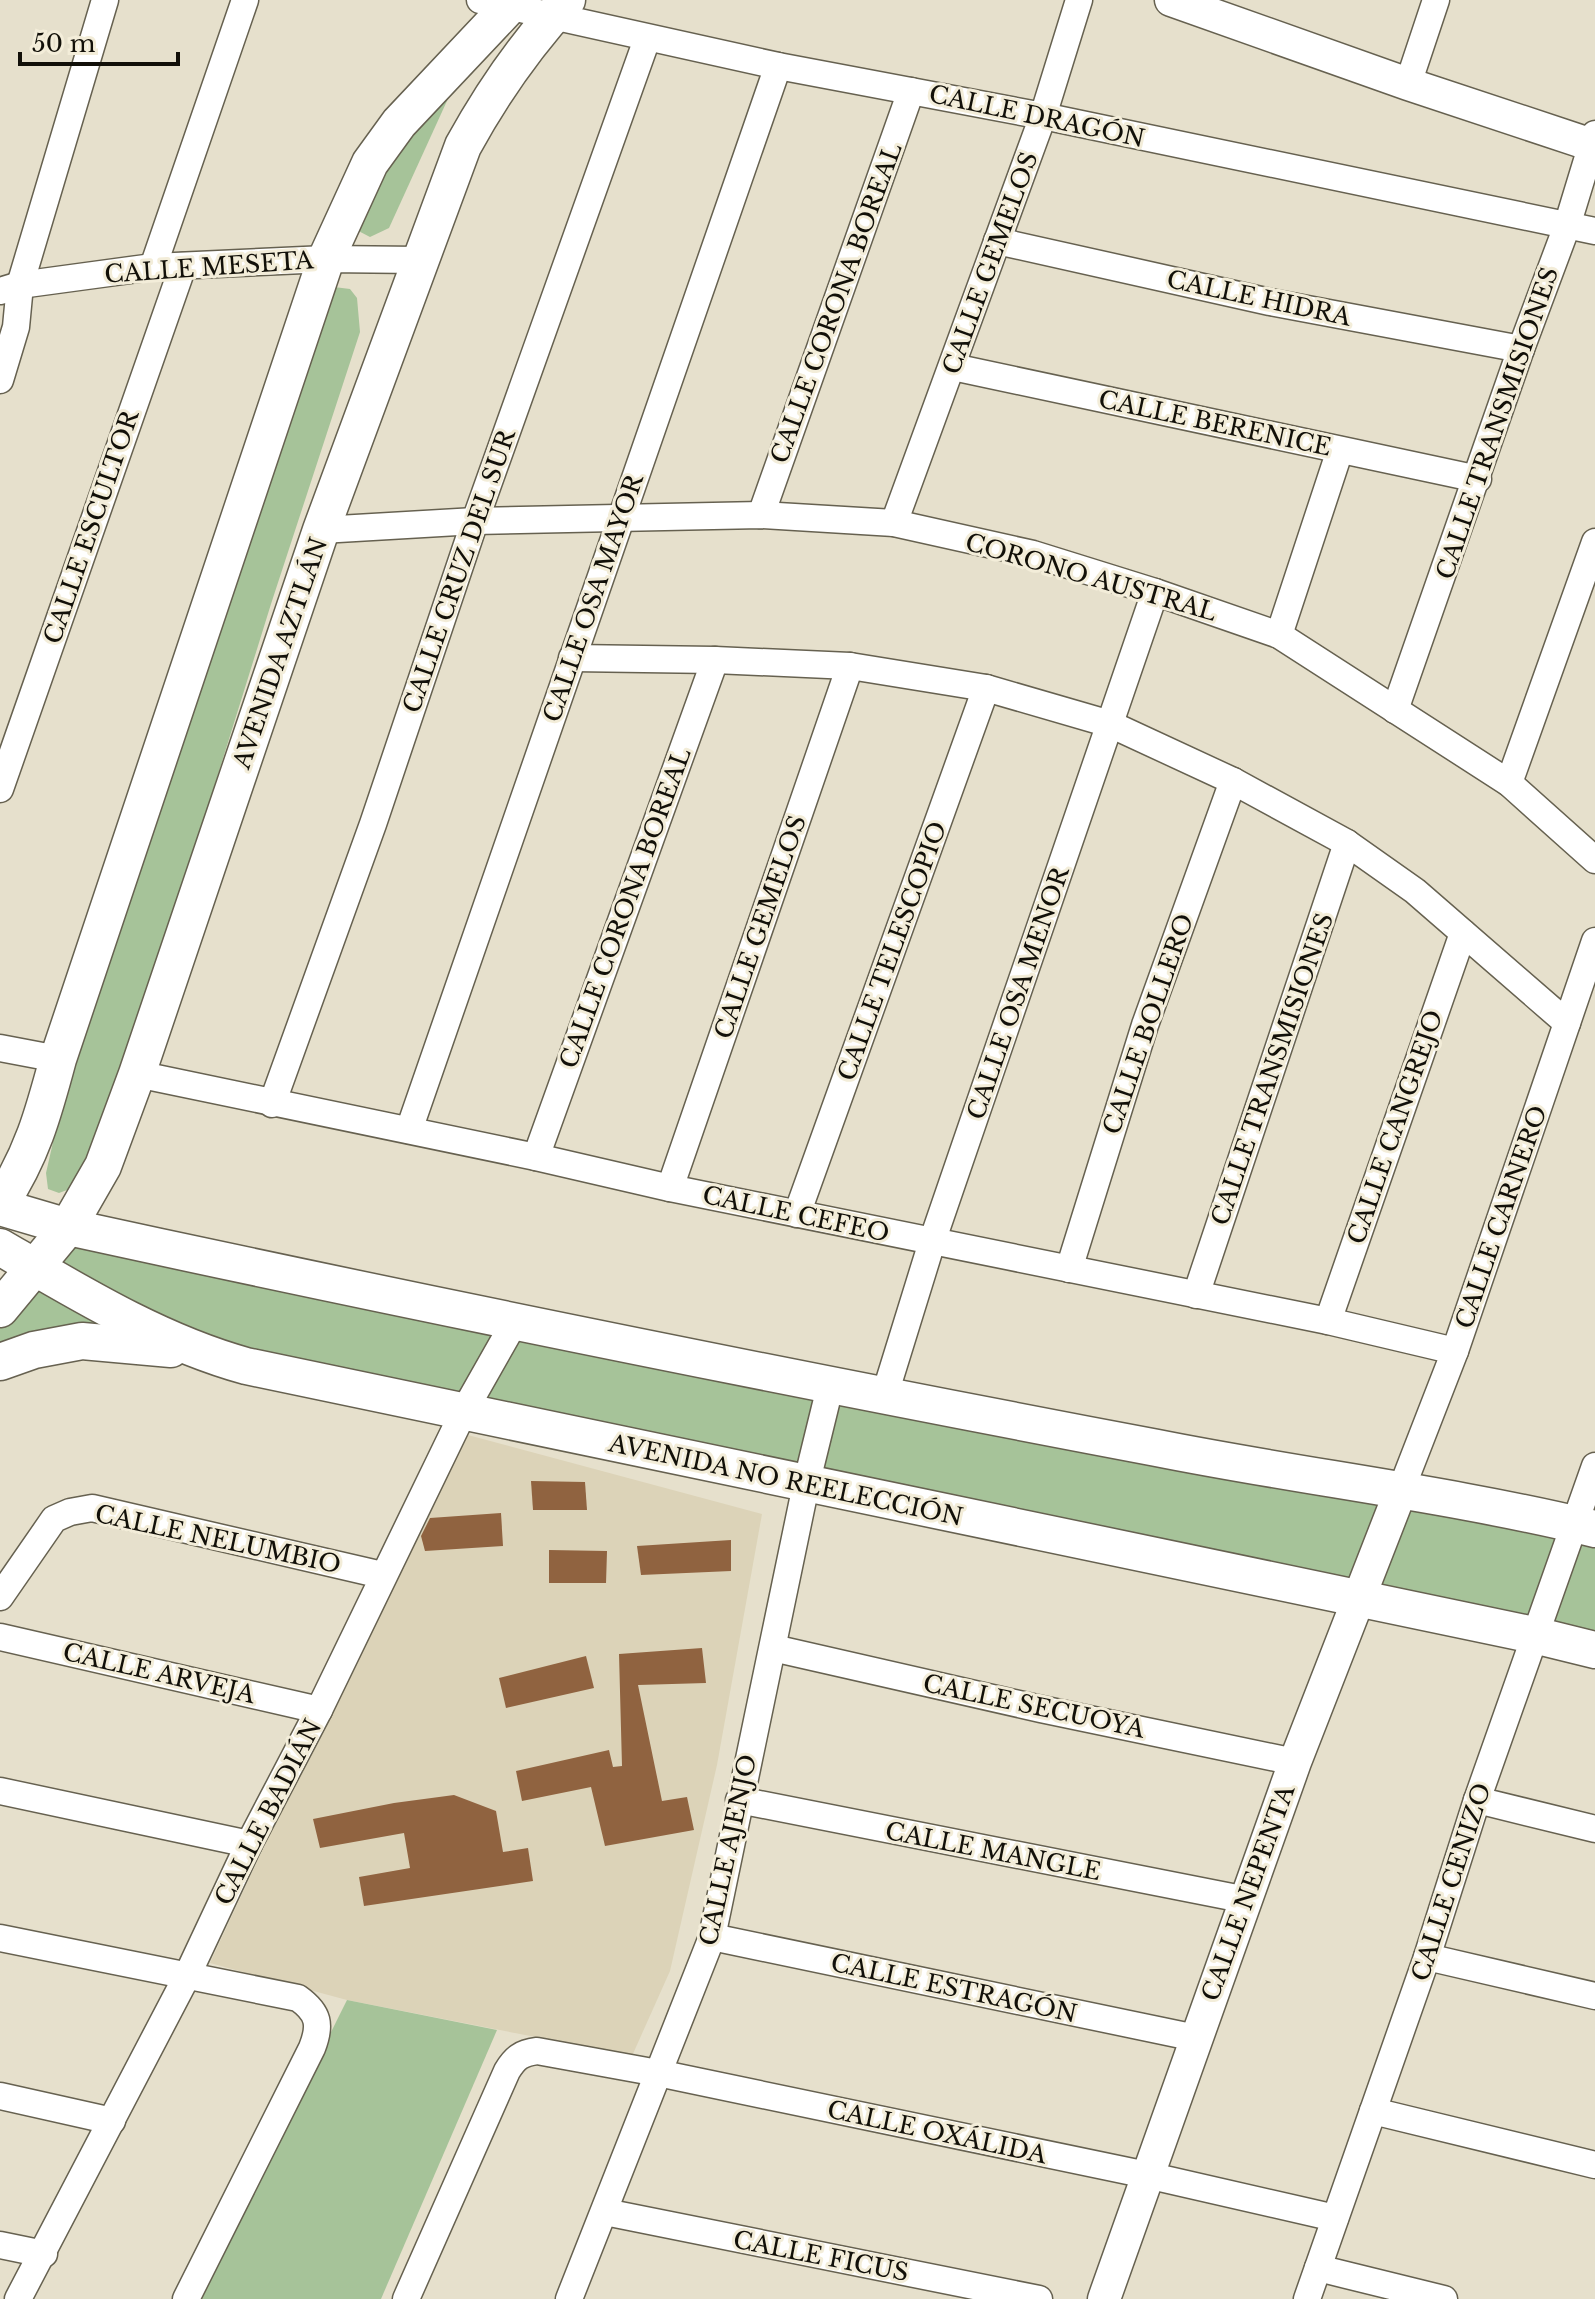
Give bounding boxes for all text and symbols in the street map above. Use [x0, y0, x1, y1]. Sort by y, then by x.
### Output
scale bar [20, 16, 178, 66]
text: 50 m [32, 29, 96, 58]
street label: CALLE DRAGÓN [926, 79, 1148, 153]
street label: CALLE CORONA BOREAL [765, 139, 907, 467]
street label: CALLE GEMELOS [936, 148, 1044, 378]
street label: CALLE MESETA [103, 245, 315, 289]
street label: CALLE TRANSMISIONES [1430, 263, 1564, 583]
street label: CALLE HIDRA [1164, 264, 1354, 332]
street label: CALLE BERENICE [1096, 384, 1334, 462]
street label: CALLE ESCULTOR [37, 405, 145, 648]
street label: CALLE CRUZ DEL SUR [397, 425, 522, 716]
street label: CALLE OSA MAYOR [537, 469, 649, 726]
street label: CORONO AUSTRAL [962, 527, 1220, 627]
street label: AVENIDA AZTLÁN [226, 534, 333, 773]
street label: CALLE CORONA BOREAL [554, 744, 696, 1072]
street label: CALLE GEMELOS [708, 811, 812, 1043]
street label: CALLE TELESCOPIO [832, 817, 952, 1085]
street label: CALLE OSA MENOR [961, 862, 1075, 1123]
street label: CALLE TRANSMISIONES [1205, 909, 1339, 1229]
street label: CALLE BOLLERO [1097, 910, 1199, 1138]
street label: CALLE CANGREJO [1341, 1006, 1449, 1248]
street label: CALLE CARNERO [1449, 1102, 1553, 1332]
street label: CALLE CEFEO [700, 1180, 892, 1248]
street label: AVENIDA NO REELECCIÓN [605, 1428, 966, 1532]
street label: CALLE NELUMBIO [92, 1499, 344, 1579]
street label: CALLE ARVEJA [60, 1637, 258, 1709]
street label: CALLE SECUOYA [921, 1668, 1148, 1744]
street label: CALLE BADIÁN [209, 1714, 327, 1910]
street label: CALLE AJENJO [694, 1752, 762, 1948]
street label: CALLE CENIZO [1405, 1779, 1497, 1985]
street label: CALLE NEPENTA [1195, 1781, 1301, 2005]
street label: CALLE MANGLE [883, 1816, 1103, 1886]
street label: CALLE ESTRAGÓN [828, 1948, 1080, 2028]
street label: CALLE OXÁLIDA [825, 2095, 1050, 2170]
street label: CALLE FICUS [731, 2225, 911, 2287]

